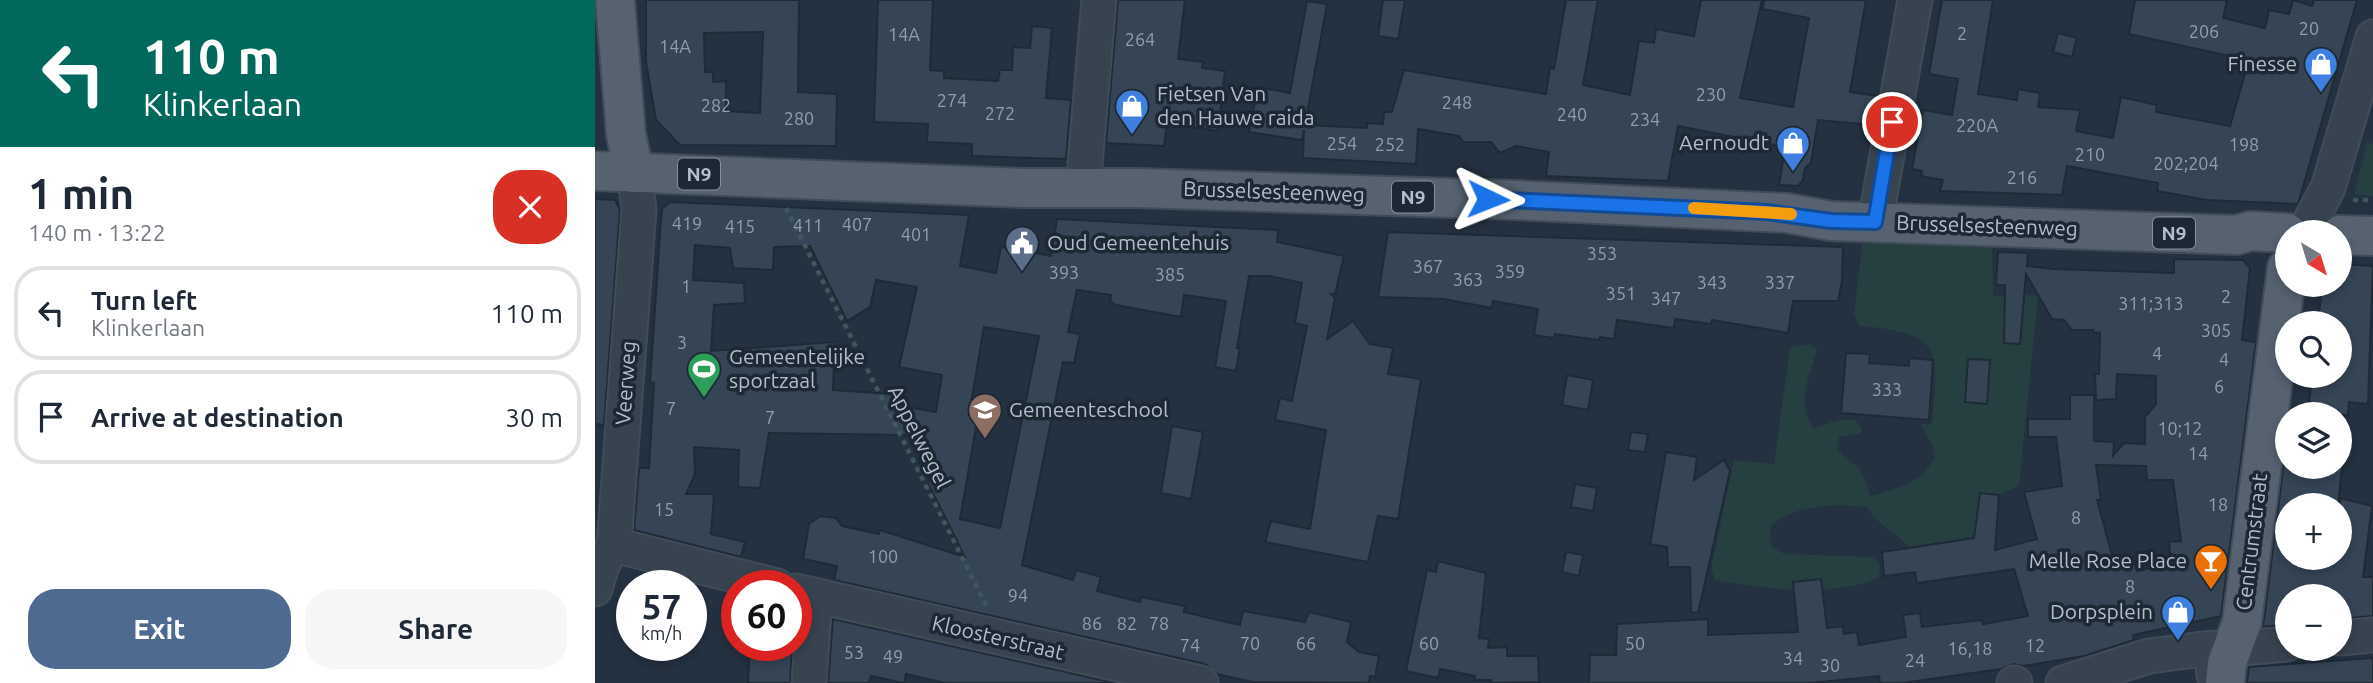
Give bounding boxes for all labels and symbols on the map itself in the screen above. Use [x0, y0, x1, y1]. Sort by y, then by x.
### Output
house number: 20 [2299, 18, 2319, 38]
house number: 206 [2189, 21, 2219, 41]
house number: 2 [1957, 23, 1967, 43]
house number: 14A [888, 24, 920, 44]
house number: 264 [1125, 29, 1155, 49]
house number: 14A [659, 36, 691, 56]
shop icon: Finesse [2302, 45, 2340, 94]
place label: Finesse [2227, 51, 2297, 75]
place label: Fietsen Van den Hauwe raida [1157, 81, 1315, 129]
house number: 230 [1696, 84, 1726, 104]
shop icon: Fietsen Van den Hauwe raida [1113, 87, 1151, 136]
house number: 274 [937, 90, 967, 110]
house number: 248 [1442, 92, 1472, 112]
pin [1862, 92, 1922, 152]
house number: 282 [701, 95, 731, 115]
house number: 272 [985, 103, 1015, 123]
house number: 240 [1557, 104, 1587, 124]
house number: 280 [784, 108, 814, 128]
house number: 234 [1630, 109, 1660, 129]
house number: 220A [1956, 115, 1998, 135]
shop icon: Aernoudt [1774, 124, 1812, 173]
place label: Aernoudt [1679, 130, 1769, 154]
house number: 254 [1327, 133, 1357, 153]
house number: 252 [1375, 134, 1405, 154]
house number: 198 [2229, 134, 2259, 154]
house number: 210 [2075, 144, 2105, 164]
house number: 202;204 [2153, 153, 2219, 173]
road number: N9 [678, 158, 720, 190]
position arrow [1451, 162, 1525, 236]
house number: 216 [2007, 167, 2037, 187]
street label: Brusselsesteenweg [1183, 176, 1365, 206]
road number: N9 [1392, 182, 1434, 212]
street label: Brusselsesteenweg [1896, 210, 2078, 240]
house number: 419 [672, 213, 702, 233]
house number: 407 [842, 214, 872, 234]
house number: 411 [793, 215, 823, 235]
house number: 415 [725, 216, 755, 236]
road number: N9 [2153, 218, 2195, 248]
north arrow [2275, 220, 2352, 298]
house number: 401 [901, 224, 931, 244]
public building icon: Oud Gemeentehuis [1003, 224, 1041, 273]
place label: Oud Gemeentehuis [1047, 230, 1229, 254]
house number: 353 [1587, 243, 1617, 263]
house number: 367 [1413, 256, 1443, 276]
house number: 359 [1495, 261, 1525, 281]
house number: 393 [1049, 262, 1079, 282]
house number: 385 [1155, 264, 1185, 284]
house number: 363 [1453, 269, 1483, 289]
house number: 343 [1697, 272, 1727, 292]
house number: 337 [1765, 272, 1795, 292]
house number: 1 [681, 276, 691, 296]
house number: 351 [1606, 283, 1636, 303]
house number: 2 [2221, 286, 2231, 306]
house number: 347 [1651, 288, 1681, 308]
house number: 311;313 [2118, 293, 2184, 313]
house number: 305 [2201, 320, 2231, 340]
house number: 3 [677, 332, 687, 352]
street label: Veerweg [610, 340, 640, 426]
house number: 4 [2152, 343, 2162, 363]
place label: Gemeentelijke sportzaal [729, 344, 865, 392]
house number: 4 [2219, 349, 2229, 369]
sports icon: Gemeentelijke sportzaal [685, 350, 723, 399]
house number: 6 [2214, 376, 2224, 396]
house number: 333 [1872, 379, 1902, 399]
street label: Appelwegel [884, 381, 956, 492]
school or university icon: Gemeenteschool [966, 391, 1004, 440]
place label: Gemeenteschool [1009, 397, 1169, 421]
house number: 7 [666, 398, 676, 418]
house number: 7 [765, 407, 775, 427]
house number: 10;12 [2157, 418, 2203, 438]
house number: 14 [2188, 443, 2208, 463]
street label: Centrumstraat [2231, 472, 2271, 612]
house number: 18 [2208, 494, 2228, 514]
house number: 15 [654, 499, 674, 519]
house number: 8 [2071, 507, 2081, 527]
bar icon: Melle Rose Place [2192, 542, 2230, 591]
house number: 100 [868, 546, 898, 566]
place label: Melle Rose Place [2029, 548, 2187, 572]
speed limit sign: 60 [721, 570, 812, 661]
house number: 8 [2125, 576, 2135, 596]
house number: 94 [1008, 585, 1028, 605]
shop icon: Dorpsplein [2159, 593, 2197, 642]
place label: Dorpsplein [2050, 599, 2153, 623]
street label: Kloosterstraat [930, 610, 1067, 664]
house number: 86 [1082, 613, 1102, 633]
house number: 82 [1117, 613, 1137, 633]
house number: 78 [1149, 613, 1169, 633]
house number: 70 [1240, 633, 1260, 653]
house number: 66 [1296, 633, 1316, 653]
house number: 60 [1419, 633, 1439, 653]
house number: 50 [1625, 633, 1645, 653]
house number: 74 [1180, 635, 1200, 655]
house number: 12 [2025, 635, 2045, 655]
house number: 16,18 [1947, 638, 1993, 658]
house number: 53 [844, 642, 864, 662]
house number: 49 [883, 646, 903, 666]
house number: 34 [1783, 648, 1803, 668]
house number: 24 [1905, 650, 1925, 670]
house number: 30 [1820, 655, 1840, 675]

